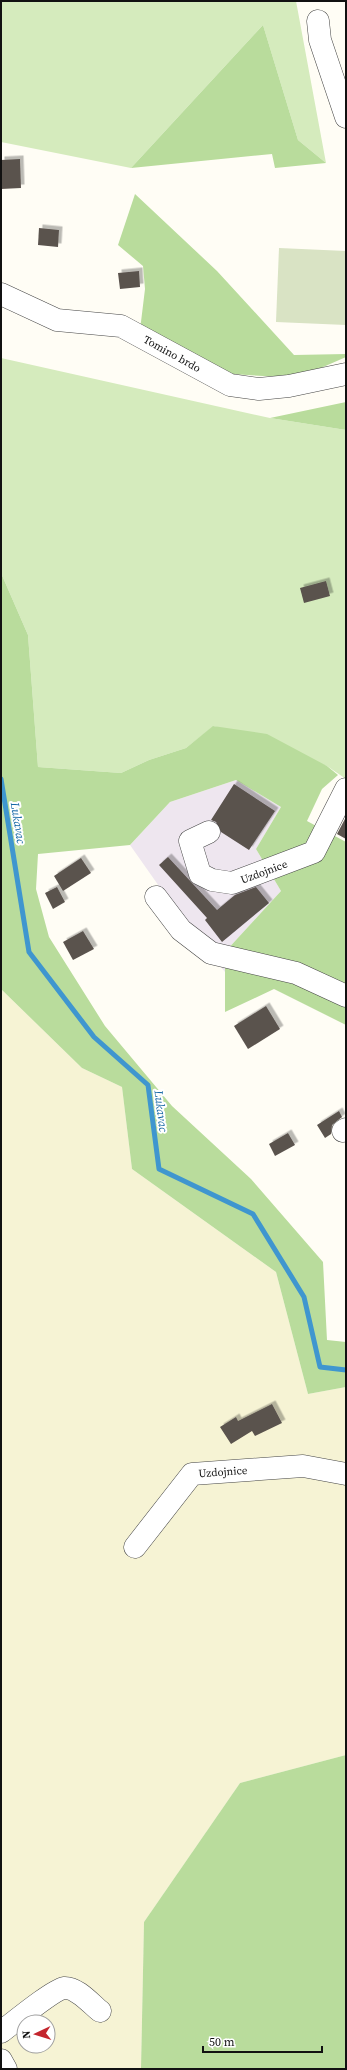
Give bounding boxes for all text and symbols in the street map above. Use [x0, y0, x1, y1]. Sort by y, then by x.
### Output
street label: Tomino brdo [141, 332, 203, 376]
water label: Lukavac [7, 800, 29, 845]
street label: Uzdojnice [238, 856, 290, 887]
water label: Lukavac [150, 1088, 172, 1133]
street label: Uzdojnice [198, 1463, 248, 1481]
north arrow [16, 2014, 56, 2054]
scale bar [203, 2028, 322, 2054]
text: N [19, 2030, 34, 2039]
text: 50 m [209, 2034, 235, 2050]

